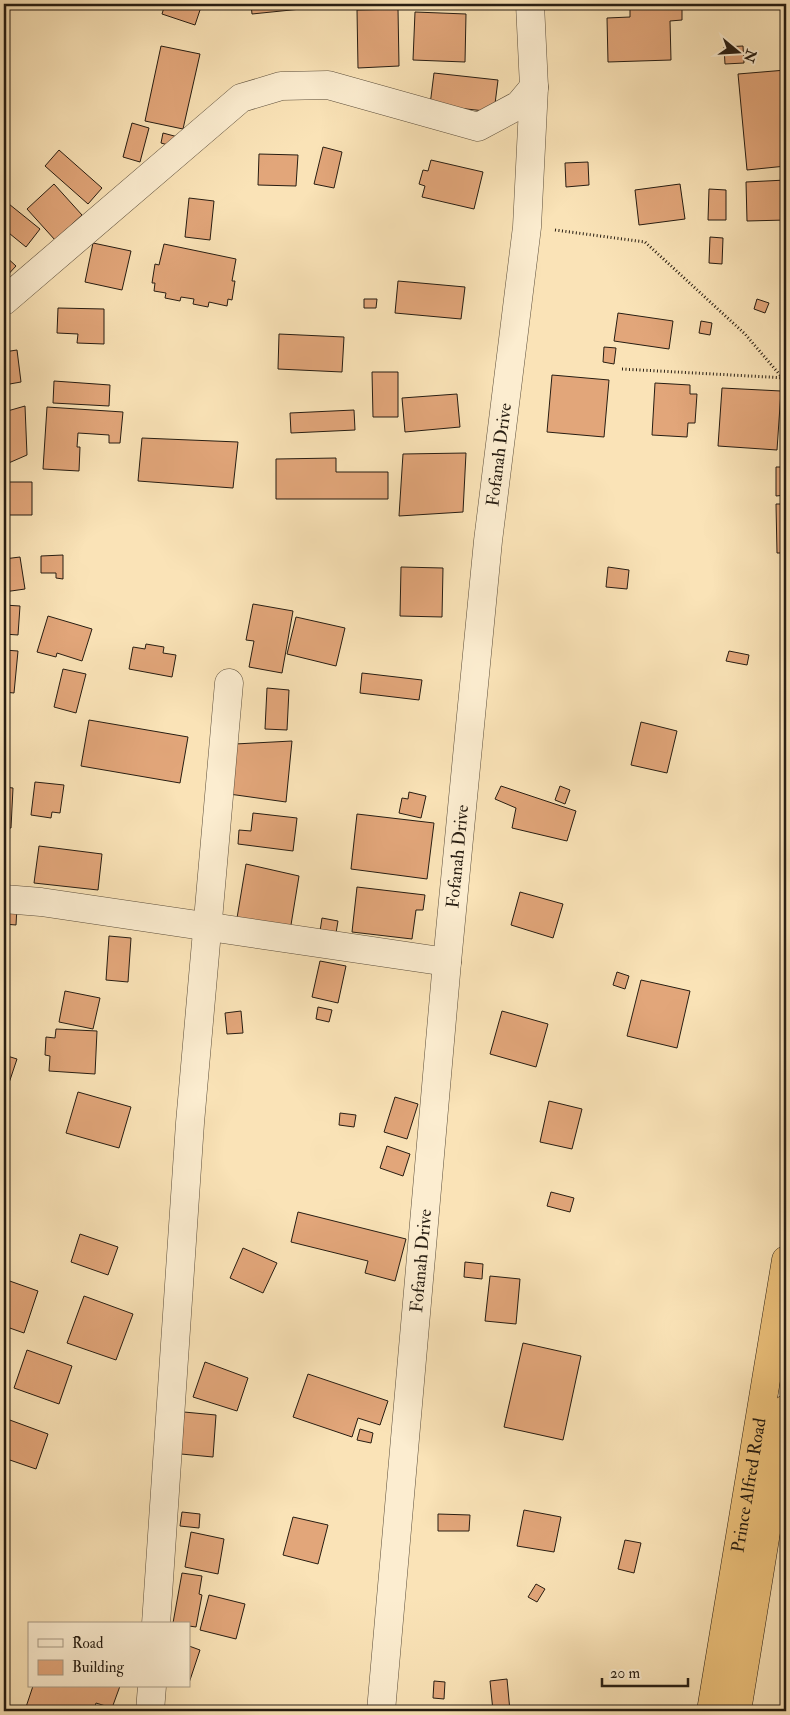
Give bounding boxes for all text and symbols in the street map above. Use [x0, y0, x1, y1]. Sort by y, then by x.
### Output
north arrow [712, 28, 762, 78]
text: N [740, 46, 760, 65]
street label: Fofanah Drive [481, 401, 517, 508]
street label: Fofanah Drive [441, 803, 474, 909]
street label: Fofanah Drive [405, 1208, 437, 1314]
street label: Prince Alfred Road [727, 1416, 772, 1554]
legend [28, 1622, 190, 1688]
text: Road [72, 1634, 104, 1653]
scale bar [602, 1655, 689, 1687]
text: Building [72, 1658, 124, 1677]
text: 20 m [610, 1664, 640, 1683]

